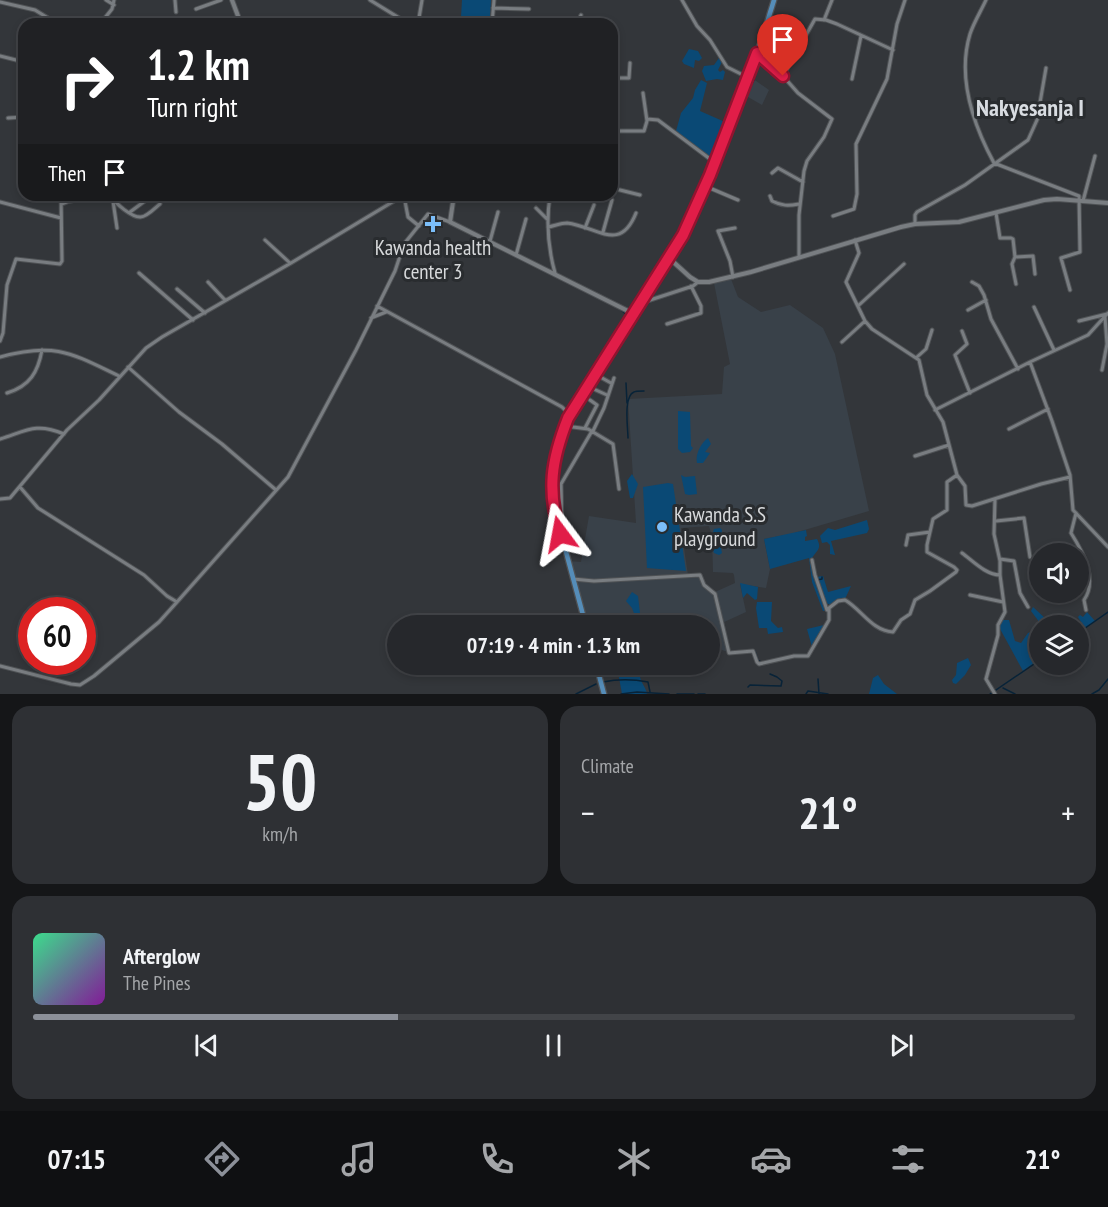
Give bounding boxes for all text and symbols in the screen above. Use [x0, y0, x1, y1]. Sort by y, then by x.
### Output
pin [757, 14, 808, 76]
icon: arrive [766, 23, 799, 56]
text: 1.2 km [147, 37, 250, 92]
icon: right [48, 42, 126, 120]
text: Turn right [147, 90, 238, 124]
district label: Nakyesanja I [976, 92, 1084, 123]
icon: arrive [98, 156, 131, 189]
text: Then [48, 159, 86, 187]
marker: Kawanda health center 3 [424, 215, 442, 233]
place label: Kawanda health center 3 [375, 234, 491, 285]
place label: Kawanda S.S playground [674, 501, 766, 552]
position arrow [528, 502, 592, 566]
marker: Kawanda S.S playground [655, 520, 669, 534]
map controls [1029, 543, 1089, 675]
button: sound [1029, 543, 1089, 603]
speed limit sign: 60 [18, 597, 96, 675]
button: layers [1029, 615, 1089, 675]
text: 07:19 · 4 min · 1.3 km [467, 631, 640, 659]
text: 50 [243, 731, 317, 832]
text: Climate [581, 753, 634, 779]
text: 21° [798, 783, 858, 841]
text: − [581, 791, 595, 834]
text: + [1061, 791, 1075, 834]
text: km/h [262, 821, 298, 847]
text: Afterglow [123, 942, 200, 970]
text: The Pines [123, 970, 190, 996]
icon: previous [190, 1029, 223, 1062]
icon: pause [537, 1029, 570, 1062]
icon: next [885, 1029, 918, 1062]
icon: directions [201, 1138, 243, 1180]
icon: music [338, 1138, 380, 1180]
icon: phone [476, 1138, 518, 1180]
icon: climate [613, 1138, 655, 1180]
icon: car [750, 1138, 792, 1180]
icon: filters [887, 1138, 929, 1180]
text: 07:15 [48, 1142, 106, 1176]
text: 21° [1025, 1142, 1060, 1176]

